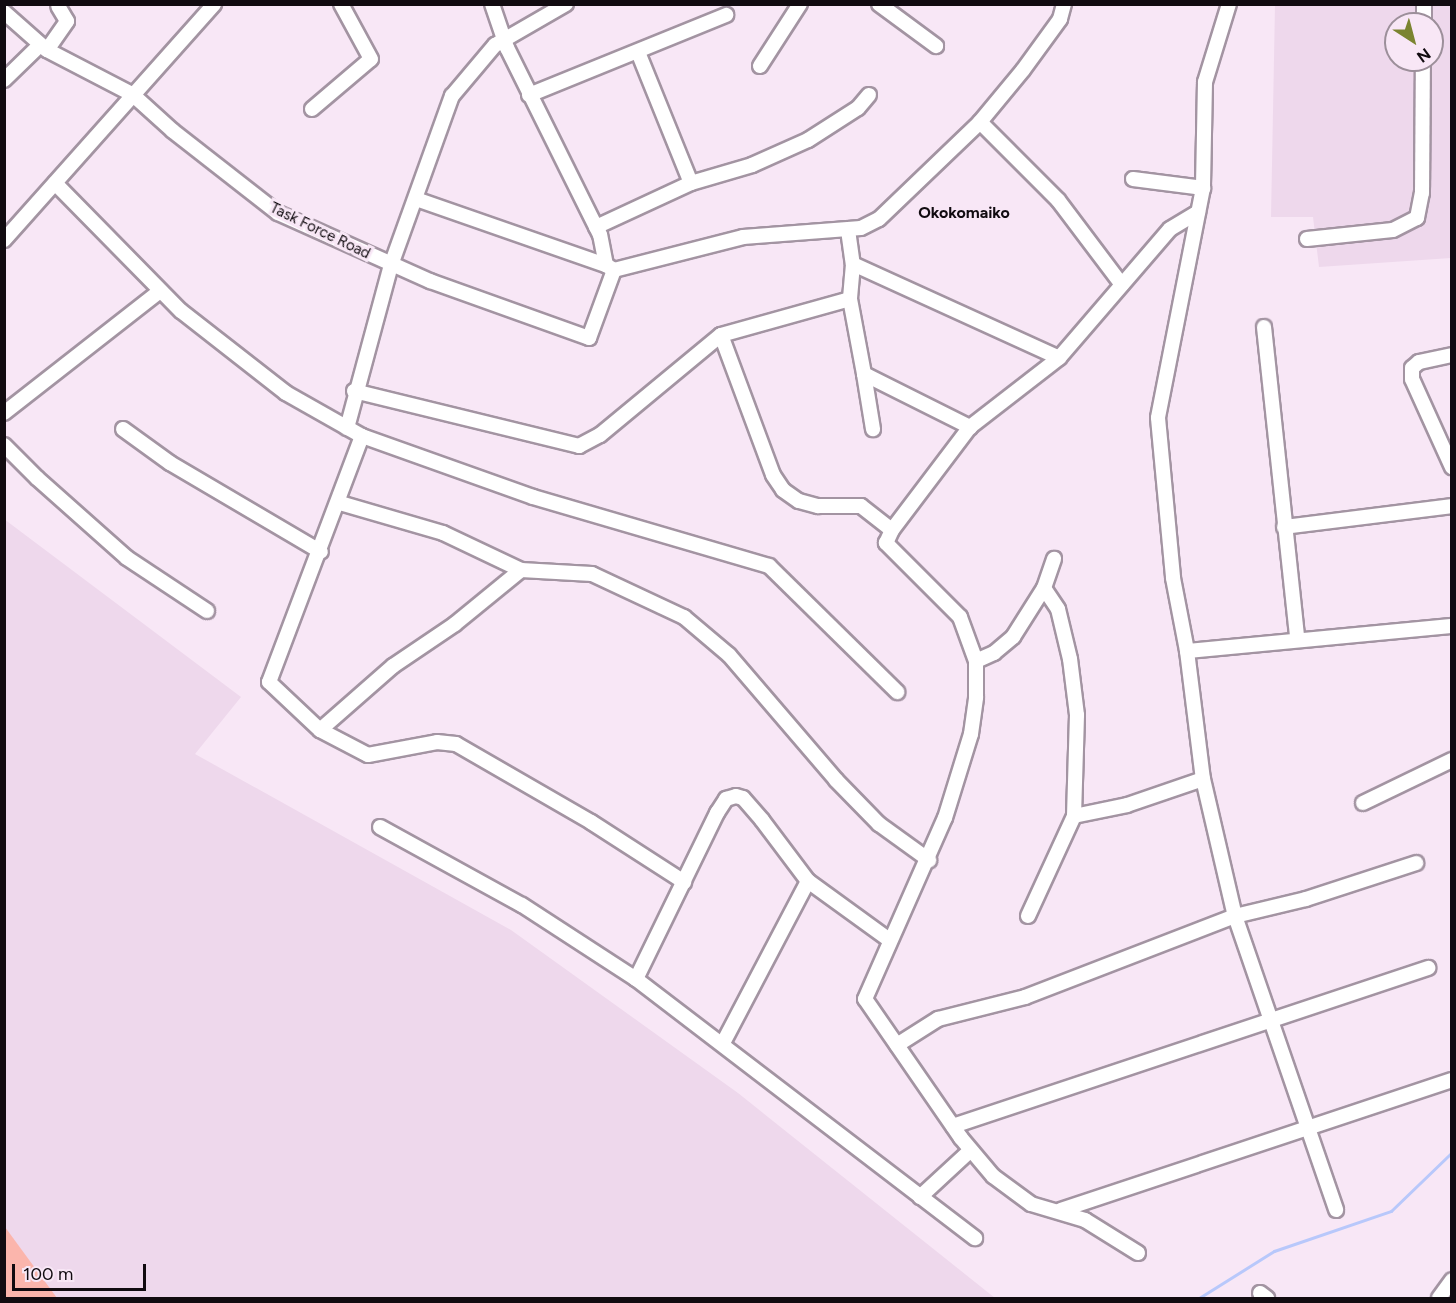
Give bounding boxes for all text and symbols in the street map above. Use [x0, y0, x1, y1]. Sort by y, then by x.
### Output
north arrow [1384, 12, 1444, 72]
text: N [1413, 44, 1434, 67]
street label: Task Force Road [267, 199, 373, 263]
district label: Okokomaiko [918, 203, 1010, 223]
scale bar [15, 1252, 148, 1290]
text: 100 m [23, 1263, 73, 1285]

